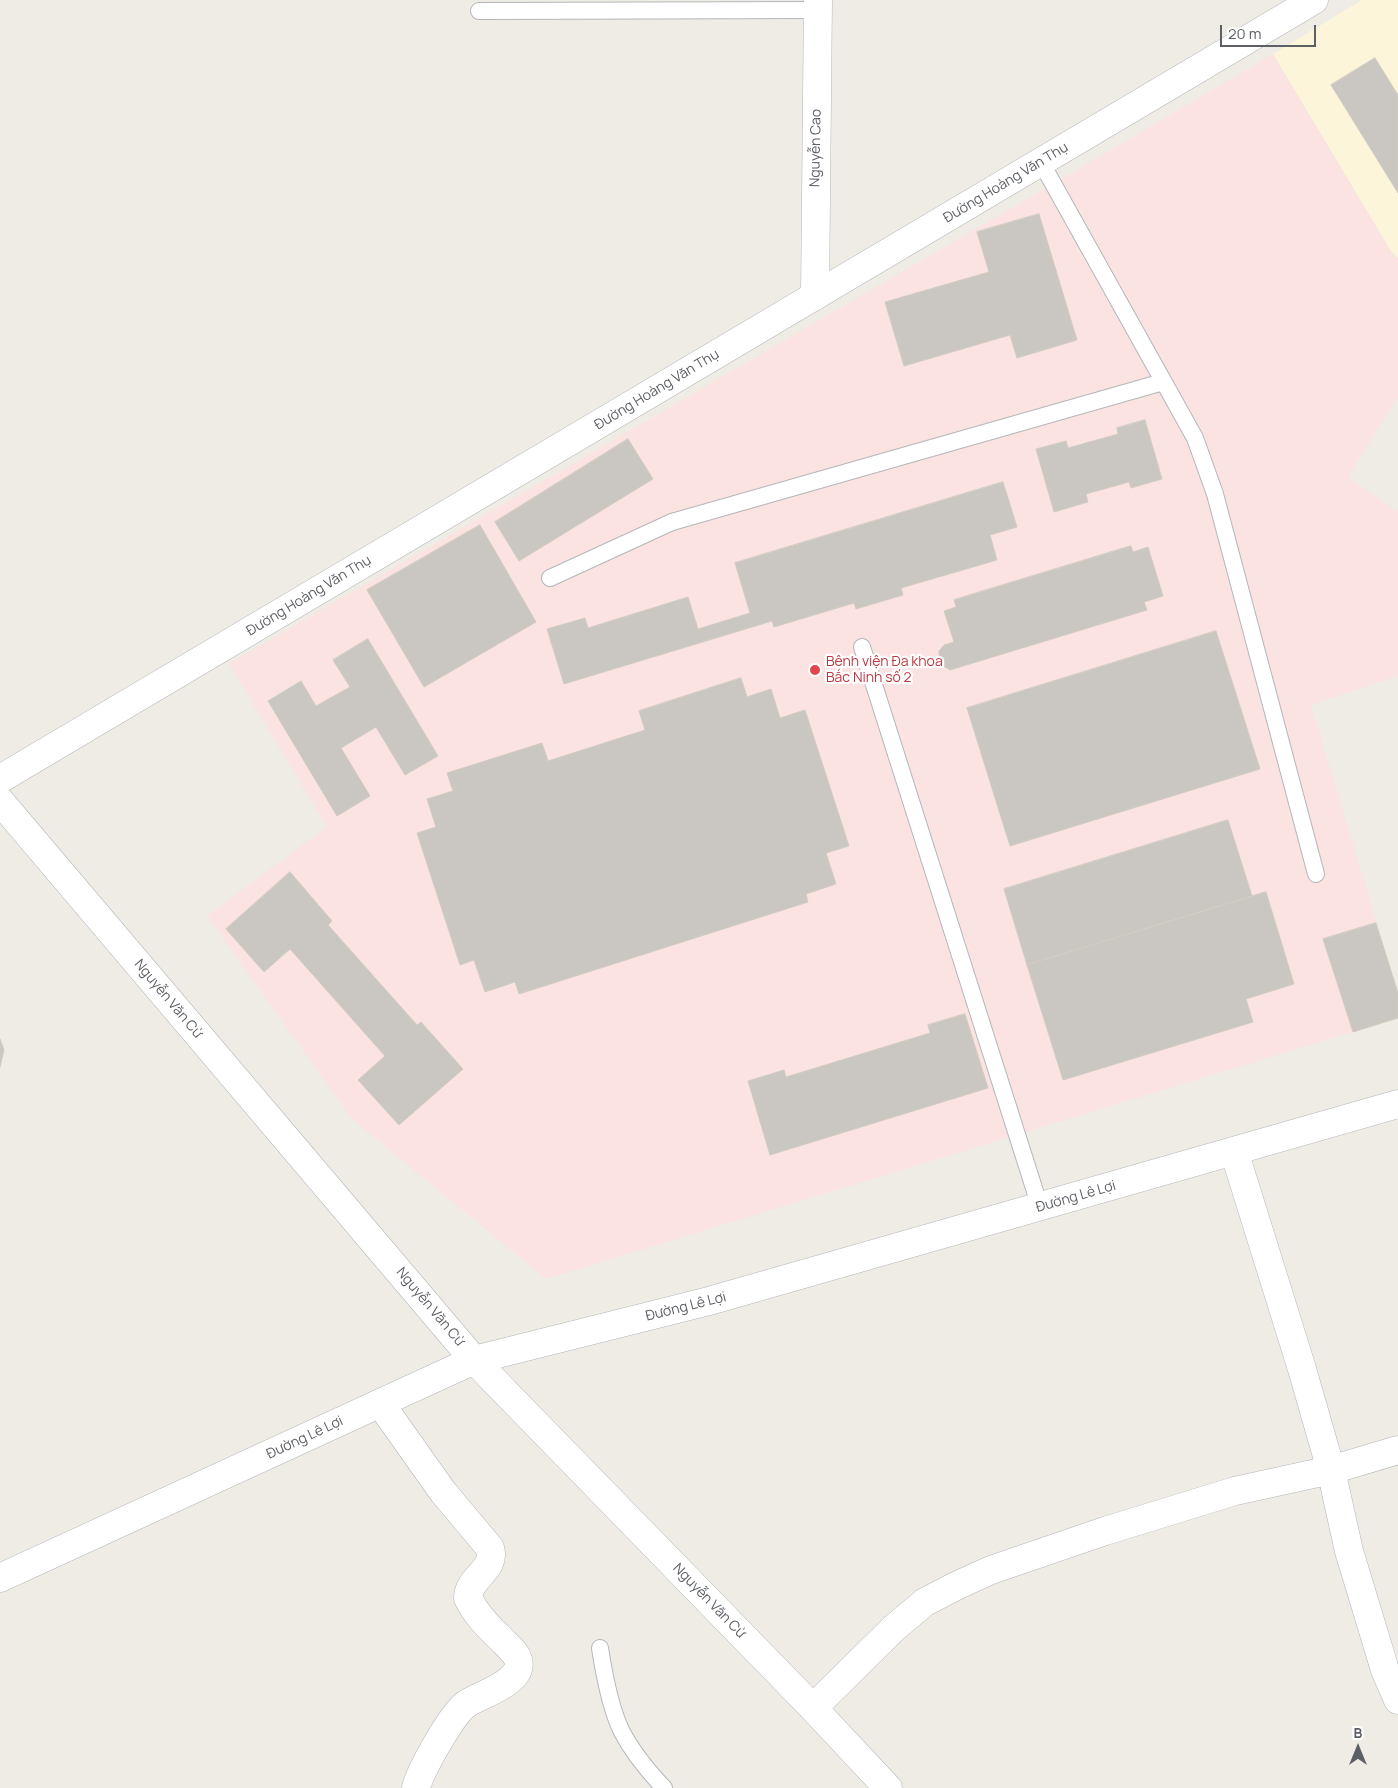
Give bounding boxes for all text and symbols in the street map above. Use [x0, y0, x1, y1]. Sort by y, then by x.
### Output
scale bar [1223, 15, 1319, 47]
text: 20 m [1228, 23, 1261, 44]
street label: Nguyễn Cao [807, 109, 825, 187]
street label: Đường Hoàng Văn Thụ [941, 139, 1071, 227]
street label: Đường Hoàng Văn Thụ [592, 346, 722, 434]
street label: Đường Hoàng Văn Thụ [244, 552, 374, 640]
place label: Bệnh viện Đa khoa Bắc Ninh số 2 [826, 654, 943, 686]
marker: Bệnh viện Đa khoa Bắc Ninh số 2 [808, 663, 822, 677]
street label: Nguyễn Văn Cừ [130, 956, 206, 1042]
street label: Đường Lê Lợi [1034, 1178, 1118, 1216]
street label: Nguyễn Văn Cừ [392, 1264, 468, 1350]
street label: Đường Lê Lợi [644, 1289, 728, 1325]
street label: Đường Lê Lợi [264, 1413, 346, 1463]
street label: Nguyễn Văn Cừ [669, 1560, 749, 1642]
north arrow [1333, 1723, 1383, 1773]
text: B [1354, 1723, 1362, 1742]

